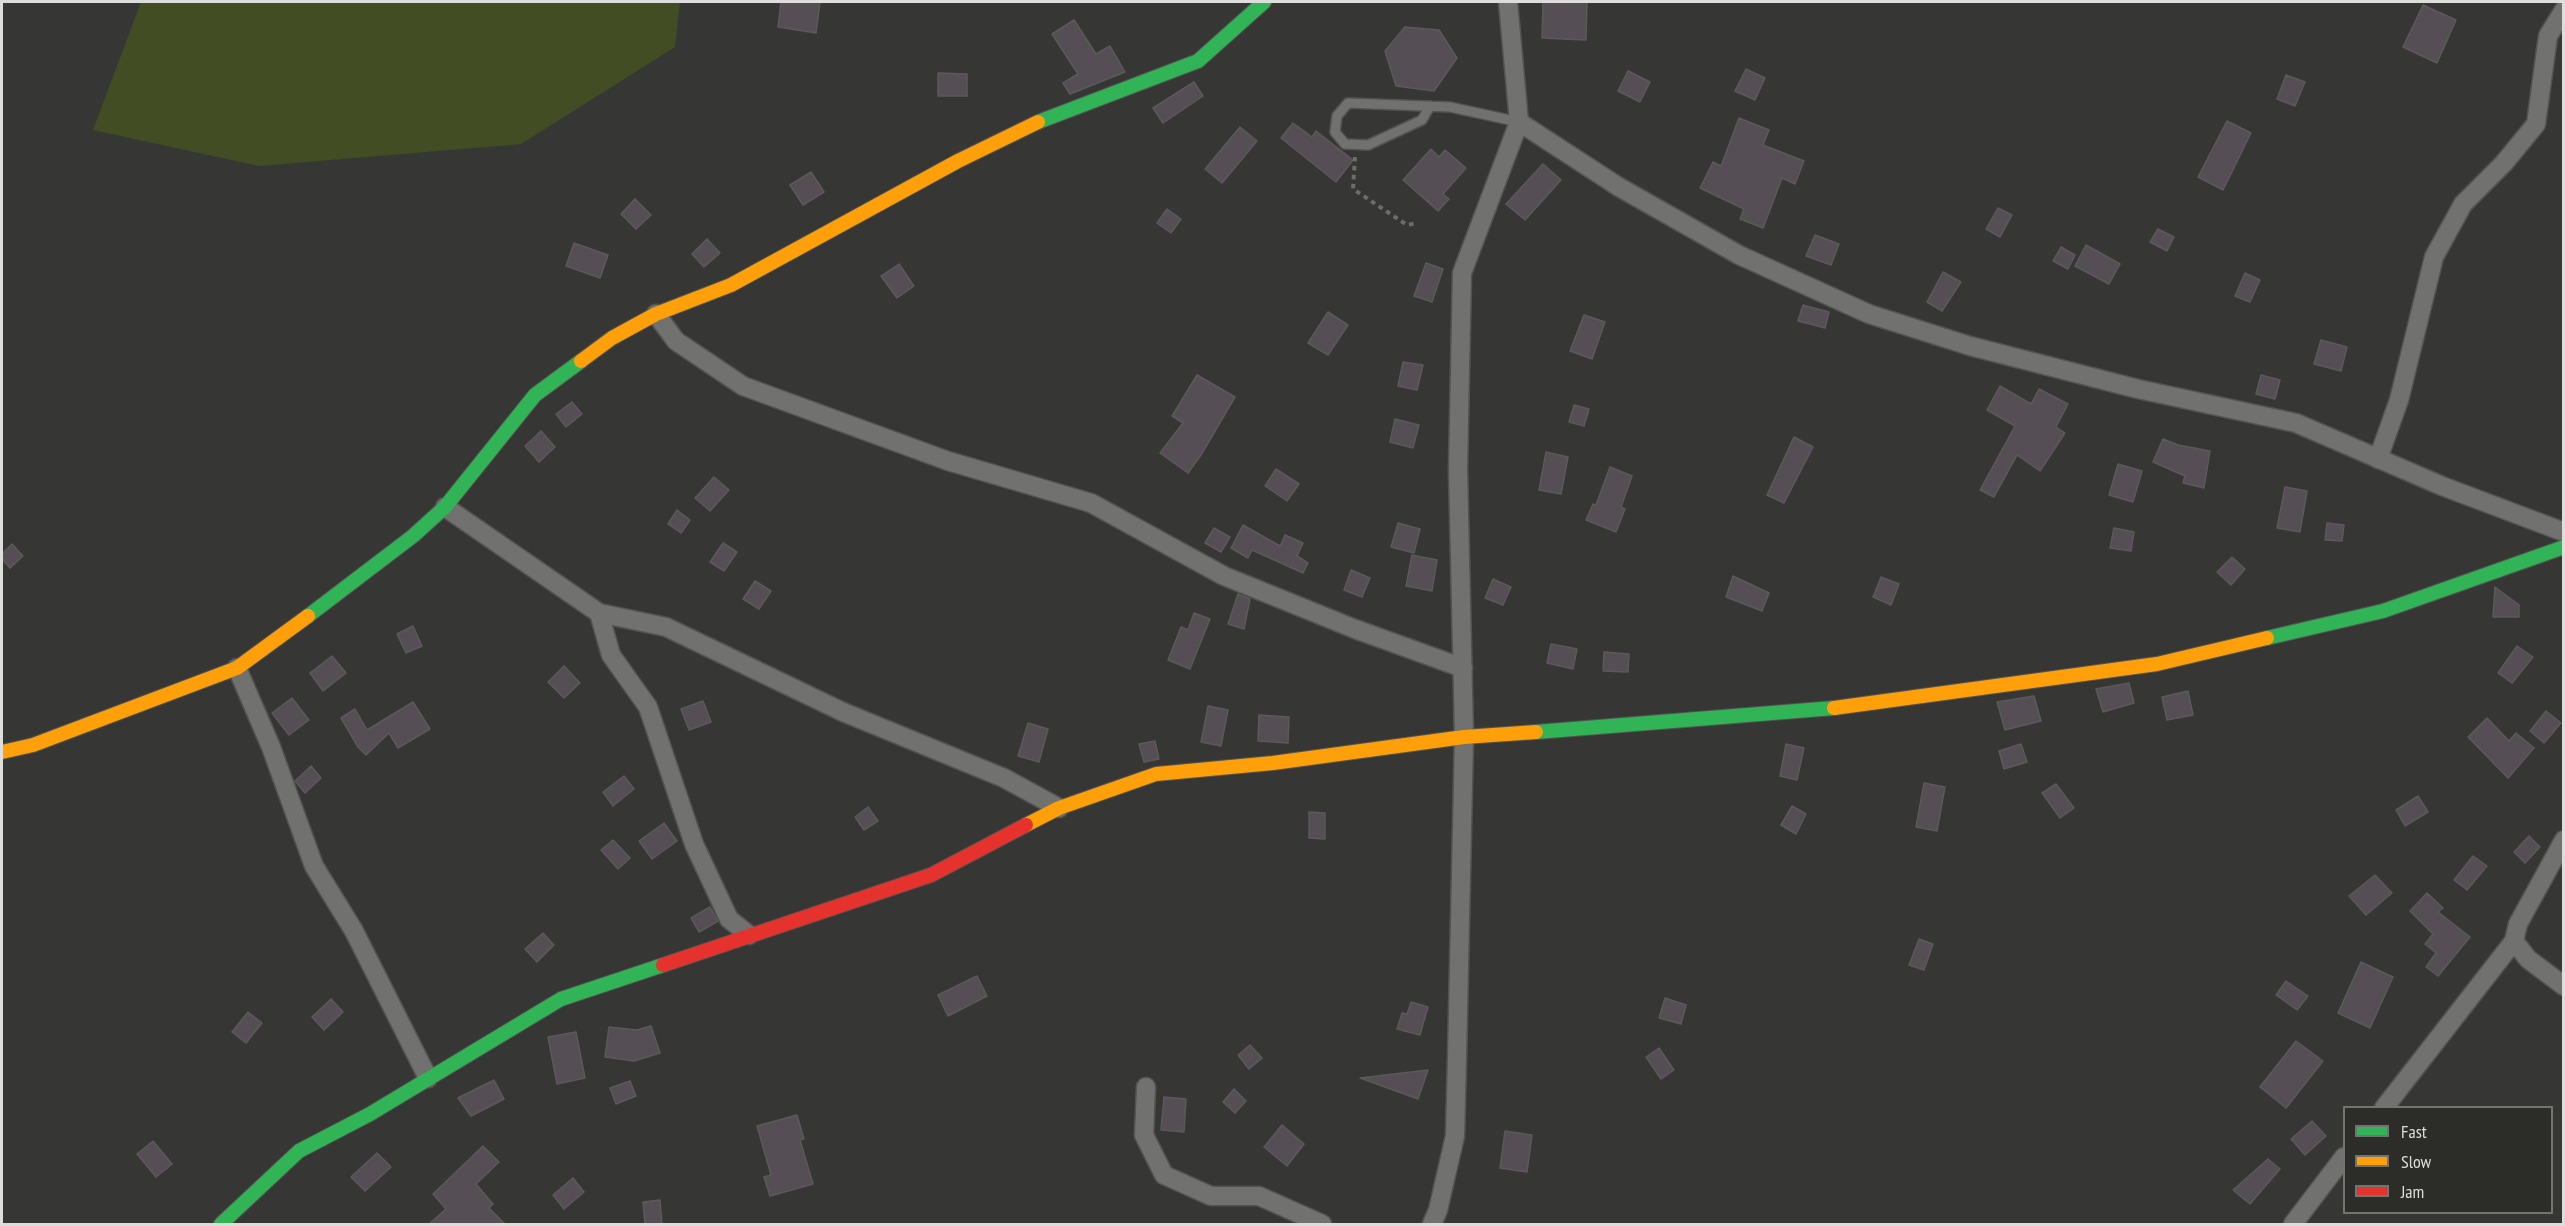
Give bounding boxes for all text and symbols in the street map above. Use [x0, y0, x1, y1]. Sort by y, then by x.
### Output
legend [2343, 1106, 2553, 1214]
text: Fast [2401, 1120, 2427, 1143]
text: Slow [2401, 1150, 2431, 1173]
text: Jam [2401, 1180, 2424, 1203]

